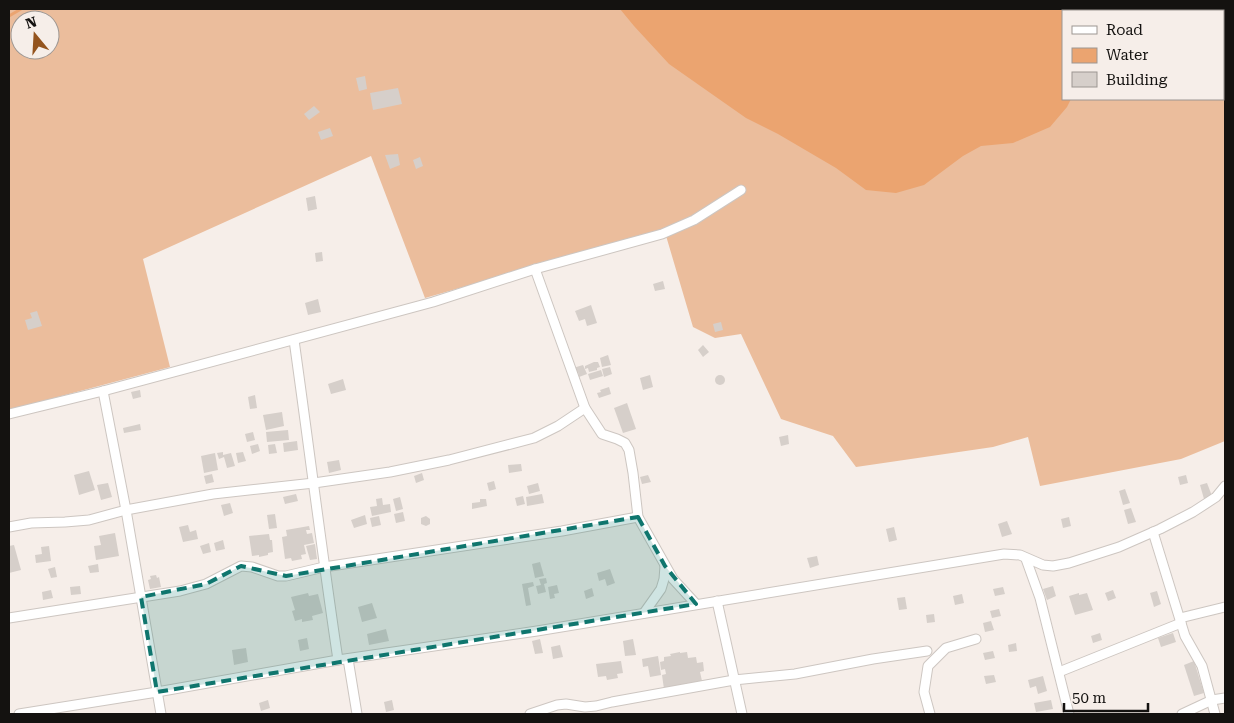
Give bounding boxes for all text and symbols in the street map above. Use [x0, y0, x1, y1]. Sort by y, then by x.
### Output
north arrow [10, 10, 60, 60]
legend [1062, 10, 1224, 100]
text: N [23, 13, 39, 32]
text: Road [1106, 21, 1143, 39]
text: Water [1106, 46, 1148, 64]
text: Building [1106, 71, 1168, 89]
scale bar [1064, 680, 1148, 712]
text: 50 m [1072, 689, 1107, 707]

